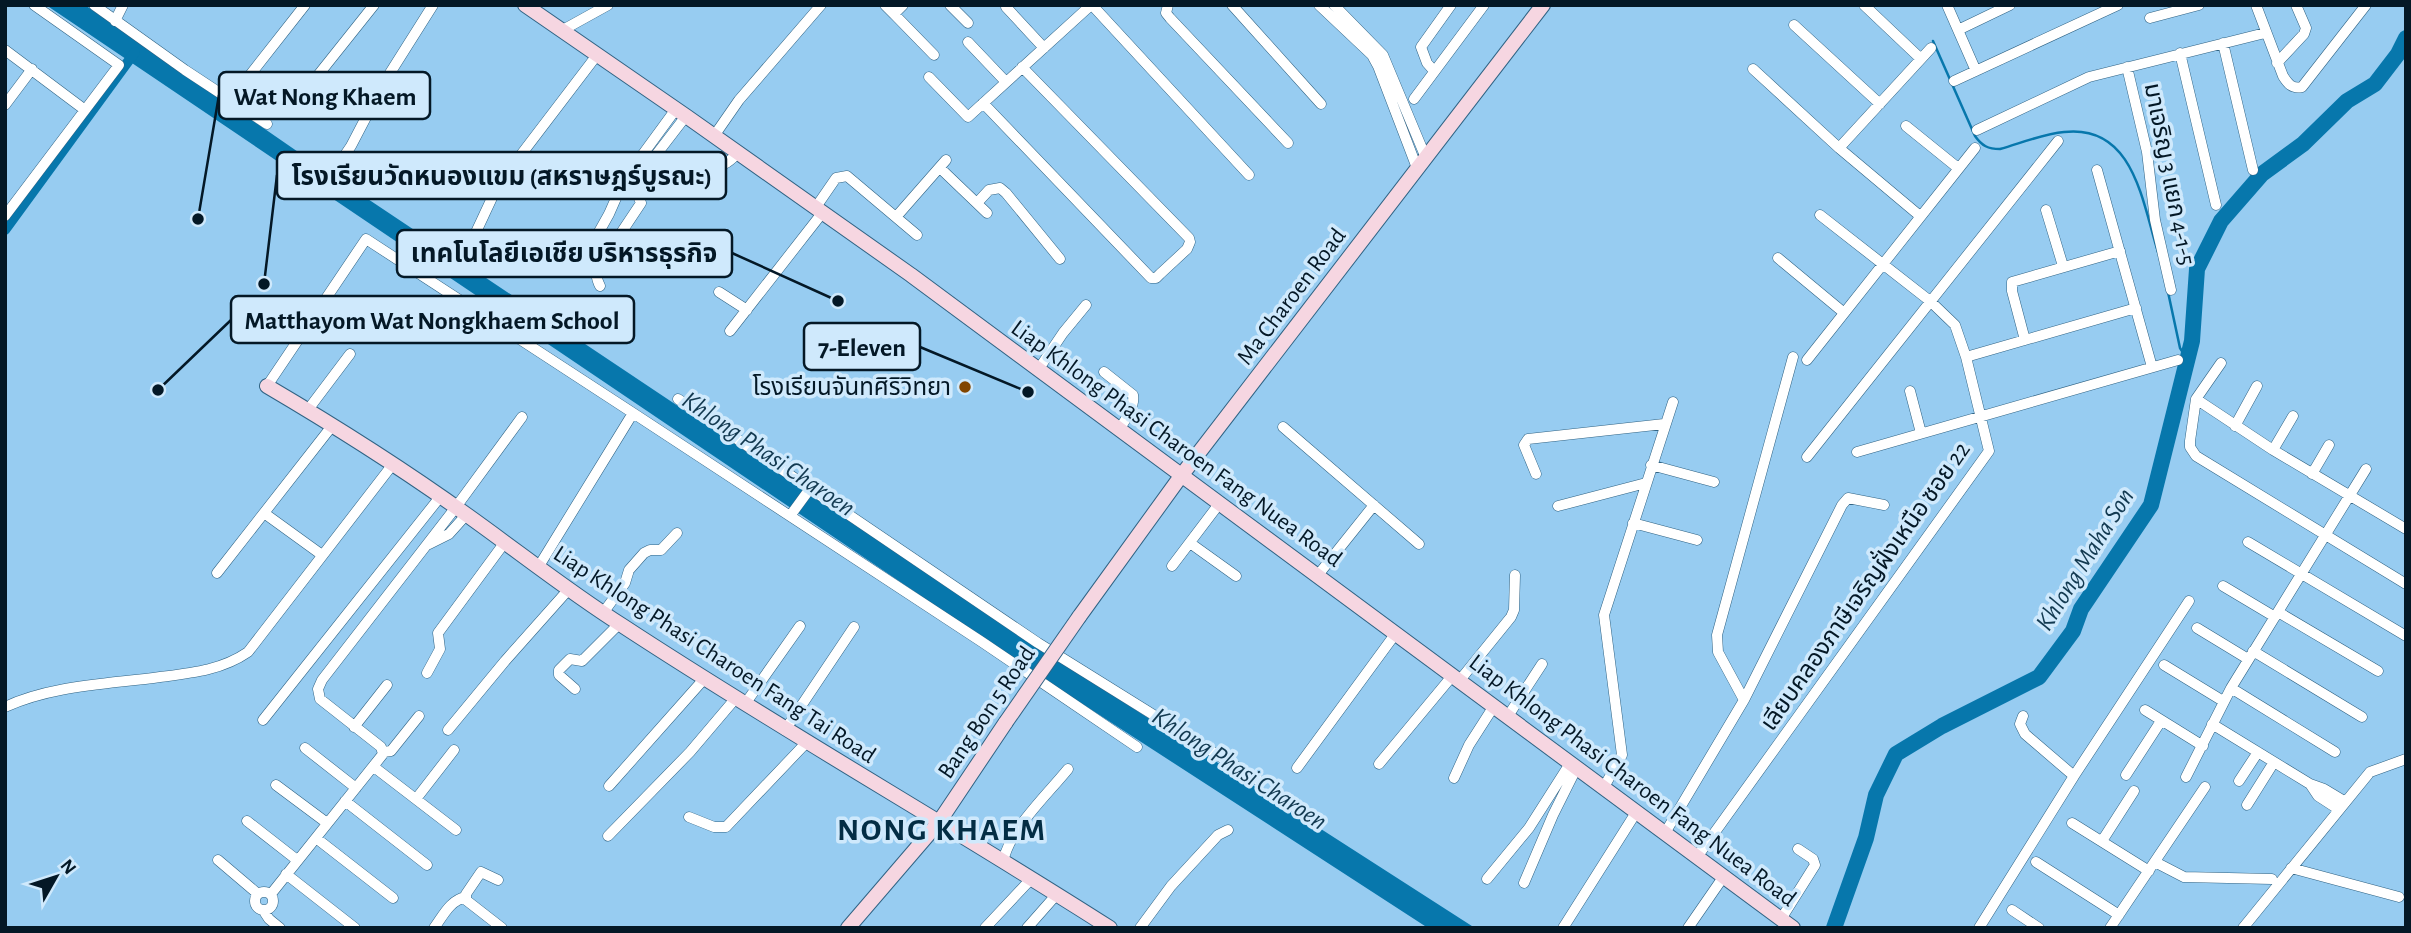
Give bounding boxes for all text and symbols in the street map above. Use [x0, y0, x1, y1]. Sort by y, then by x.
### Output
callout: Wat Nong Khaem [219, 72, 430, 119]
street label: มาเจริญ 3 แยก 4-1-5 [2140, 81, 2198, 267]
text: Wat Nong Khaem [234, 84, 416, 110]
callout: โรงเรียนวัดหนองแขม (สหราษฎร์บูรณะ) [277, 152, 726, 199]
text: โรงเรียนวัดหนองแขม (สหราษฎร์บูรณะ) [292, 163, 712, 192]
street label: Ma Charoen Road [1233, 224, 1351, 369]
callout: เทคโนโลยีเอเชีย บริหารธุรกิจ [397, 230, 732, 277]
text: เทคโนโลยีเอเชีย บริหารธุรกิจ [411, 240, 717, 269]
callout: Matthayom Wat Nongkhaem School [231, 296, 634, 343]
text: Matthayom Wat Nongkhaem School [244, 308, 620, 334]
street label: Liap Khlong Phasi Charoen Fang Nuea Road [1007, 316, 1346, 572]
callout: 7-Eleven [804, 323, 920, 370]
text: 7-Eleven [818, 335, 906, 361]
place label: โรงเรียนจันทศิริวิทยา [752, 374, 951, 400]
marker: โรงเรียนจันทศิริวิทยา [957, 379, 973, 395]
water label: Khlong Phasi Charoen [677, 387, 860, 521]
street label: เลียบคลองภาษีเจริญฝั่งเหนือ ซอย 22 [1753, 435, 1975, 735]
water label: Khlong Maha Son [2031, 484, 2139, 635]
street label: Liap Khlong Phasi Charoen Fang Tai Road [549, 542, 880, 768]
street label: Bang Bon 5 Road [934, 642, 1040, 783]
street label: Liap Khlong Phasi Charoen Fang Nuea Road [1464, 650, 1800, 911]
water label: Khlong Phasi Charoen [1148, 703, 1331, 835]
district label: NONG KHAEM [837, 814, 1047, 846]
north arrow [21, 842, 91, 912]
text: N [57, 856, 80, 878]

